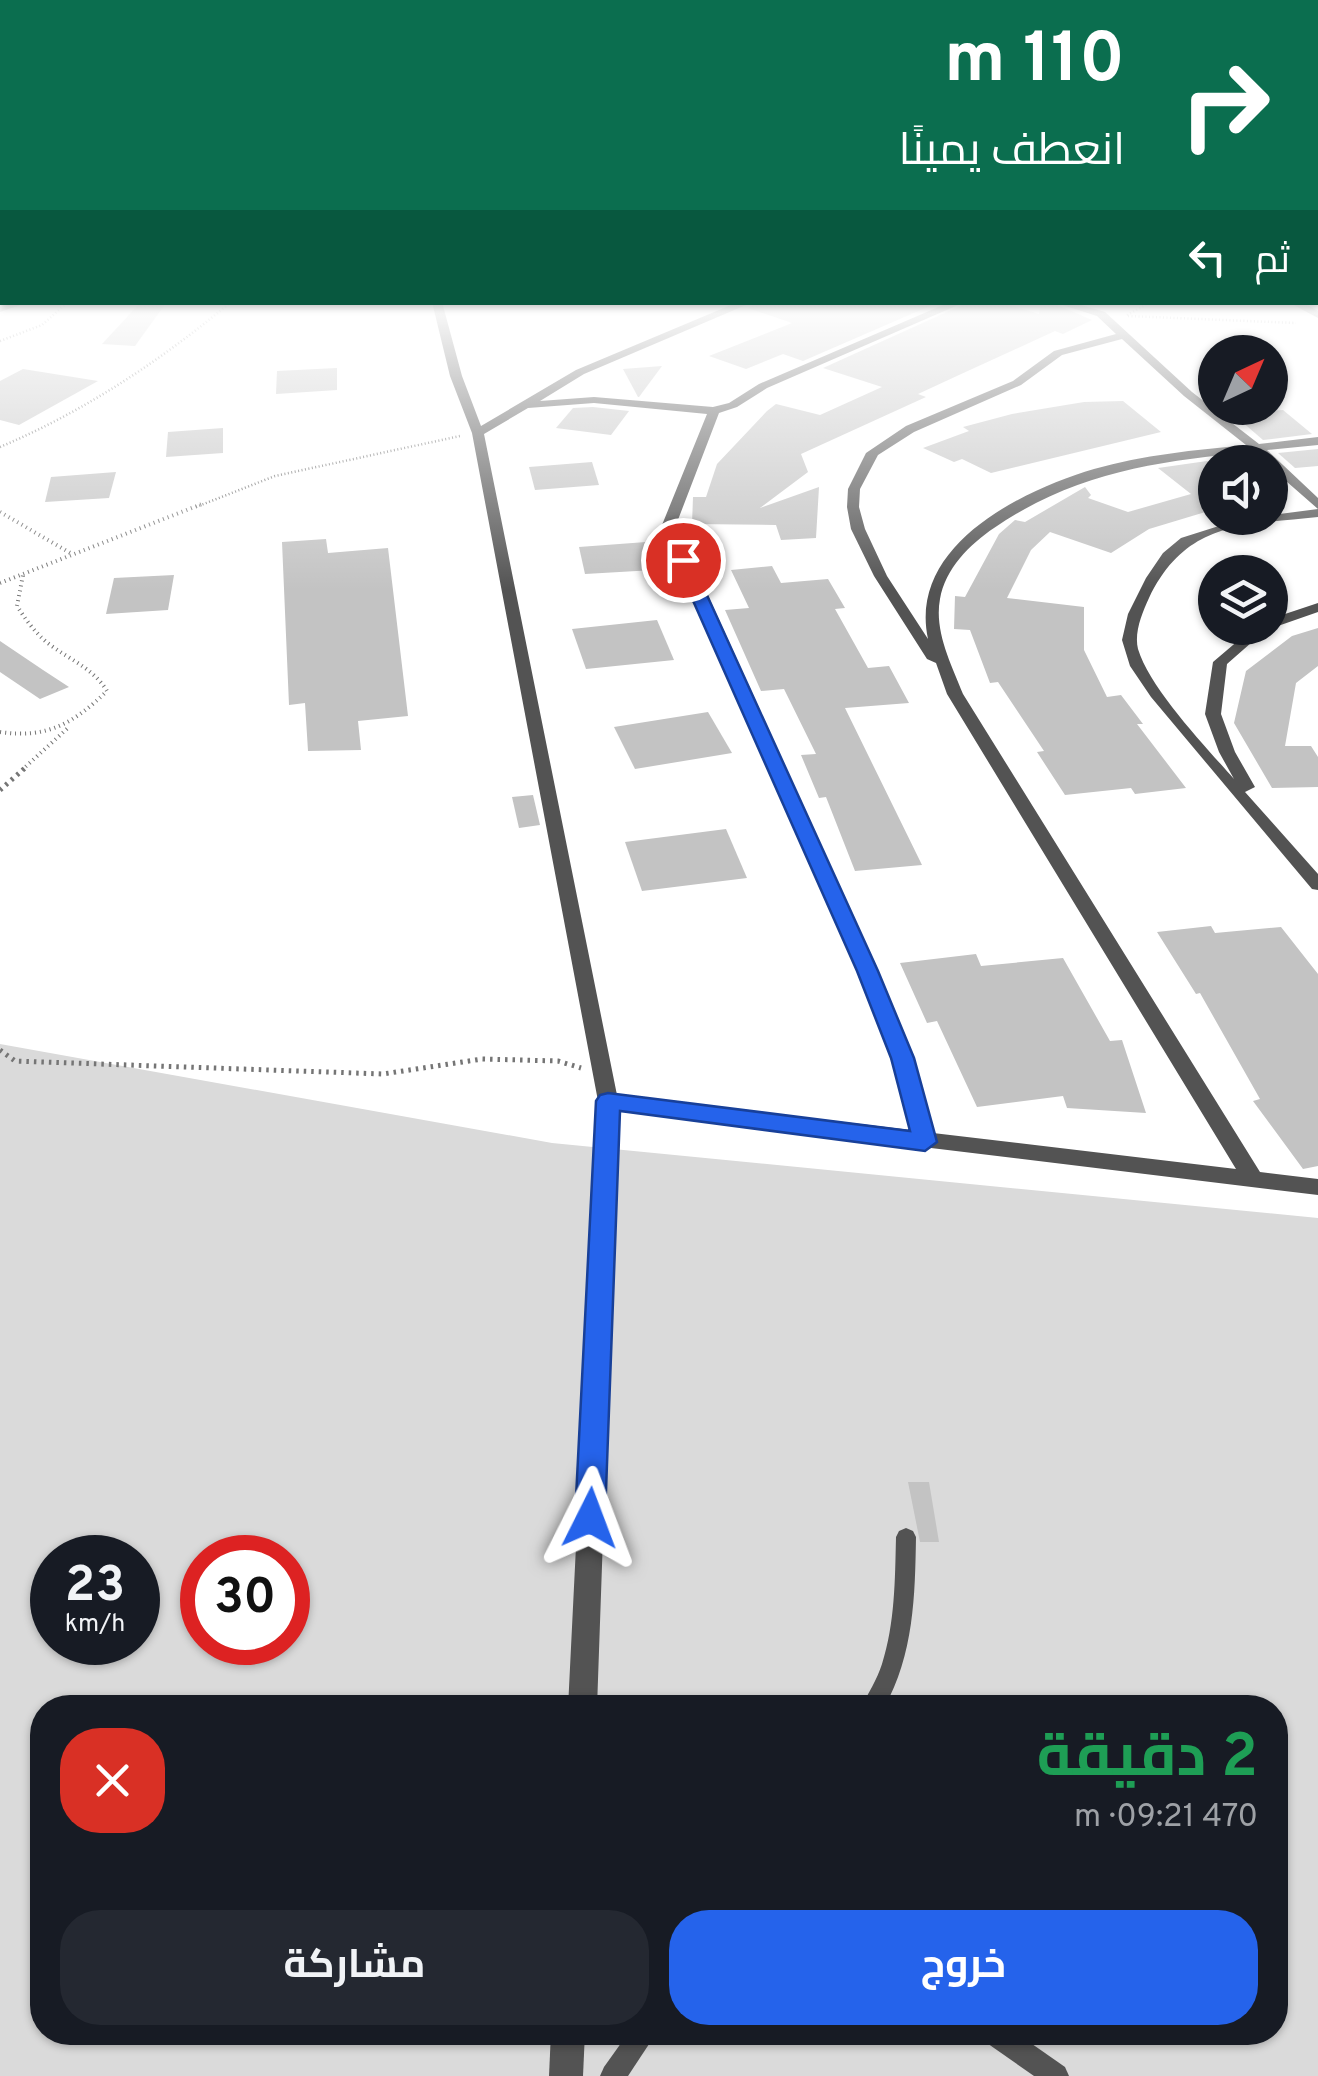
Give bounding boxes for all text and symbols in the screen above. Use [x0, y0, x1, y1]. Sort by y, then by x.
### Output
text: 110 m [944, 18, 1125, 107]
icon: right [1160, 40, 1290, 170]
text: انعطف يمينًا [898, 124, 1125, 181]
icon: left [1180, 230, 1235, 285]
text: ثم [1255, 238, 1290, 287]
north arrow [1198, 335, 1288, 425]
map controls [1198, 335, 1288, 645]
button: sound [1198, 445, 1288, 535]
pin [641, 518, 726, 603]
icon: arrive [656, 533, 711, 588]
button: layers [1198, 555, 1288, 645]
position arrow [538, 1466, 642, 1570]
speed limit sign: 30 [180, 1535, 310, 1665]
text: 23 [65, 1556, 125, 1619]
text: km/h [65, 1609, 125, 1641]
text: 2 دقيقة [1037, 1722, 1258, 1798]
button: close [60, 1728, 165, 1833]
text: 470 m · 09:21 [1074, 1798, 1258, 1838]
button: مشاركة [60, 1910, 649, 2025]
button: خروج [669, 1910, 1258, 2025]

